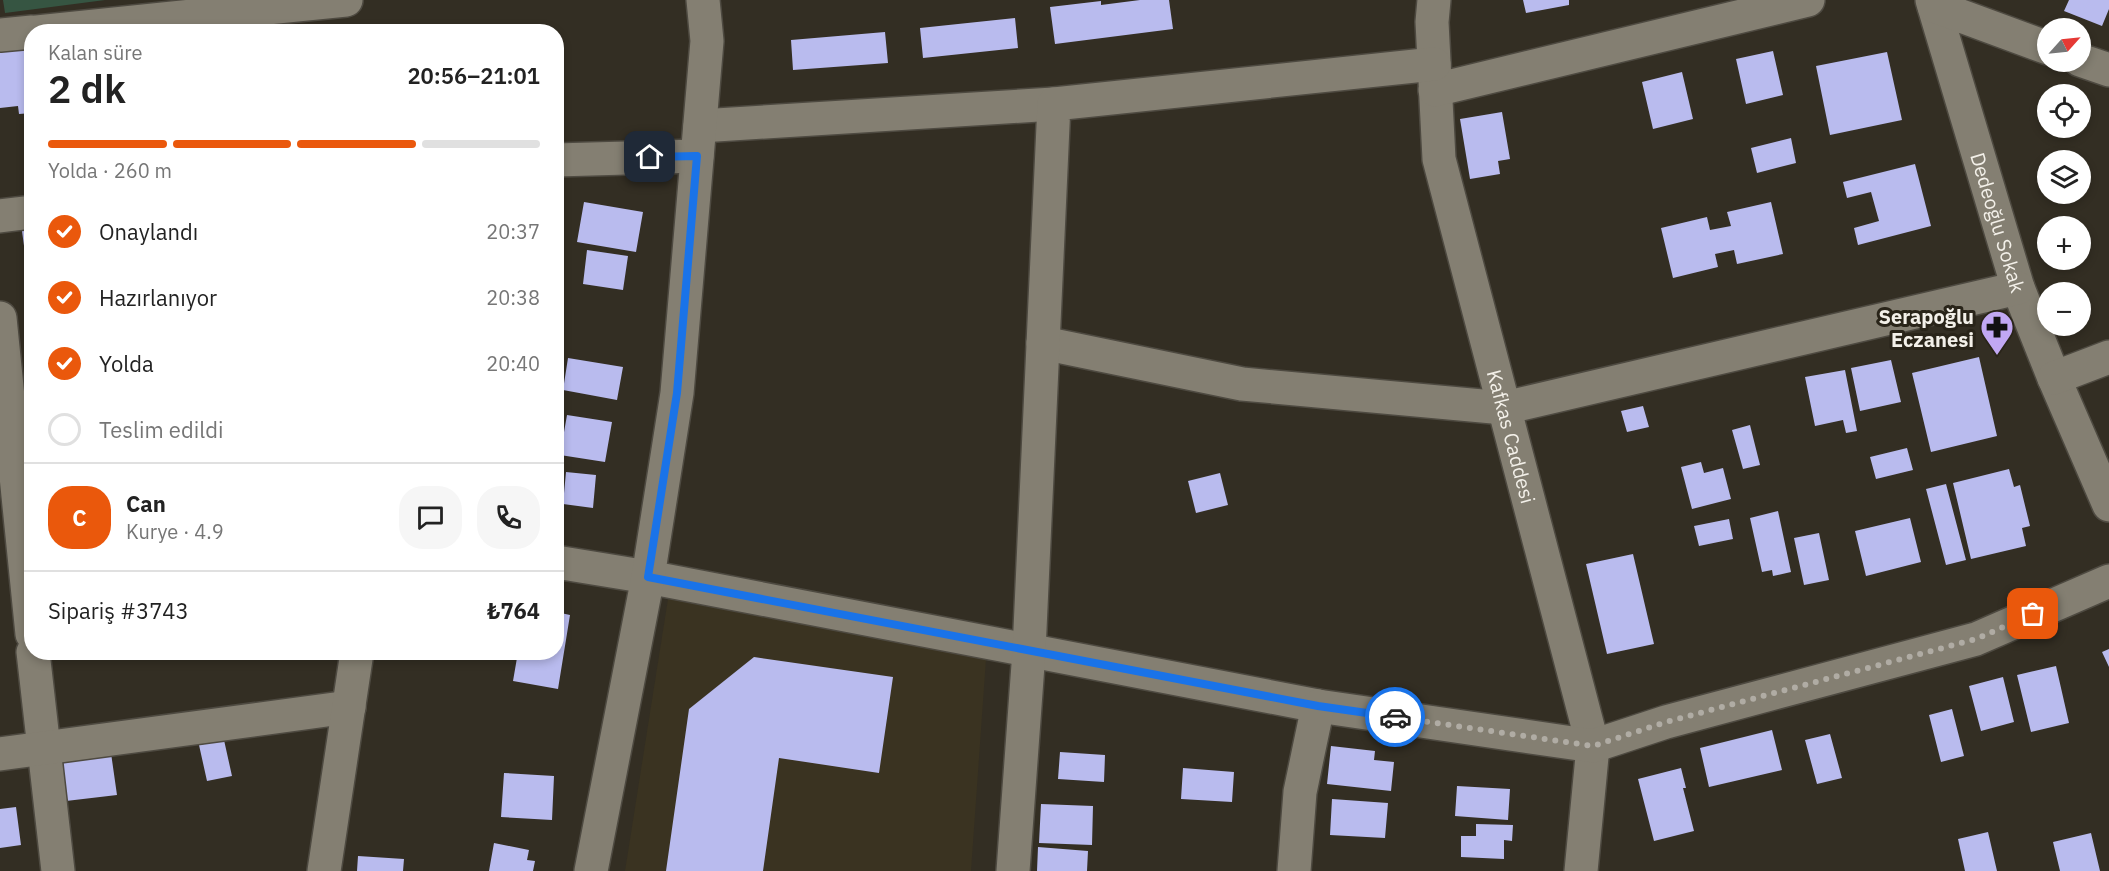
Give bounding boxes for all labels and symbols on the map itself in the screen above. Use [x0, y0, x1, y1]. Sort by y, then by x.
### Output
north arrow [2037, 18, 2091, 72]
pin [624, 131, 675, 182]
street label: Dedeoğlu Sokak [1965, 149, 2032, 296]
place label: Serapoğlu Eczanesi [1878, 303, 1974, 353]
pharmacy icon: Serapoğlu Eczanesi [1979, 309, 2015, 356]
street label: Kafkas Caddesi [1481, 367, 1542, 506]
pin [2007, 588, 2058, 639]
courier [1365, 687, 1425, 747]

